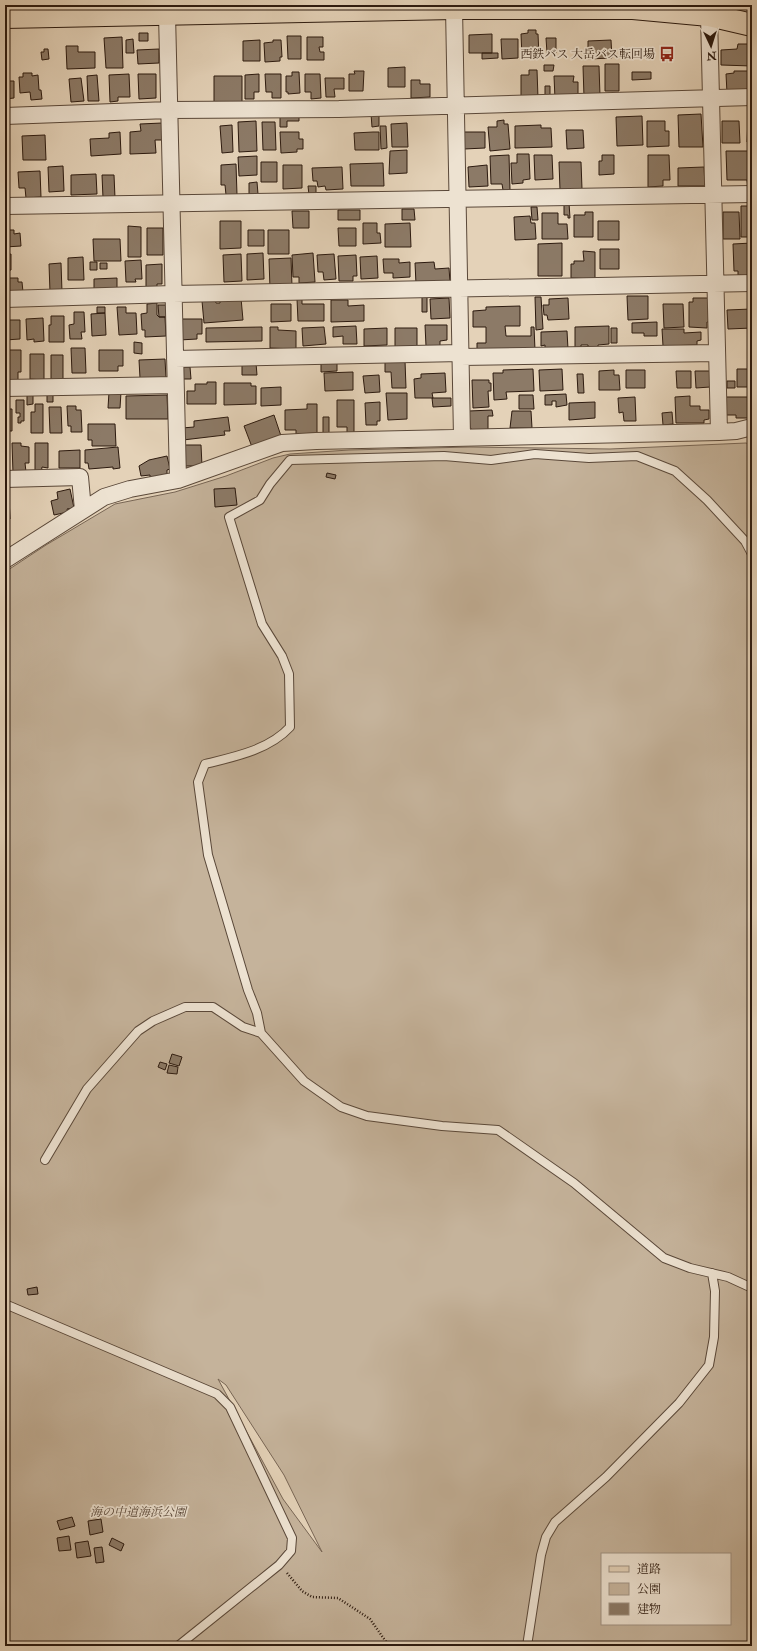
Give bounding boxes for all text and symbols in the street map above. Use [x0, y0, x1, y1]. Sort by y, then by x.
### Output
north arrow [691, 26, 731, 66]
bus stop icon: 西鉄バス 大岳バス転回場 [658, 45, 676, 63]
place label: 西鉄バス 大岳バス転回場 [520, 47, 655, 62]
text: N [705, 49, 718, 62]
park label: 海の中道海浜公園 [90, 1505, 188, 1520]
legend [601, 1553, 731, 1625]
text: 道路 [637, 1562, 661, 1577]
text: 公園 [637, 1582, 661, 1597]
text: 建物 [637, 1602, 661, 1617]

